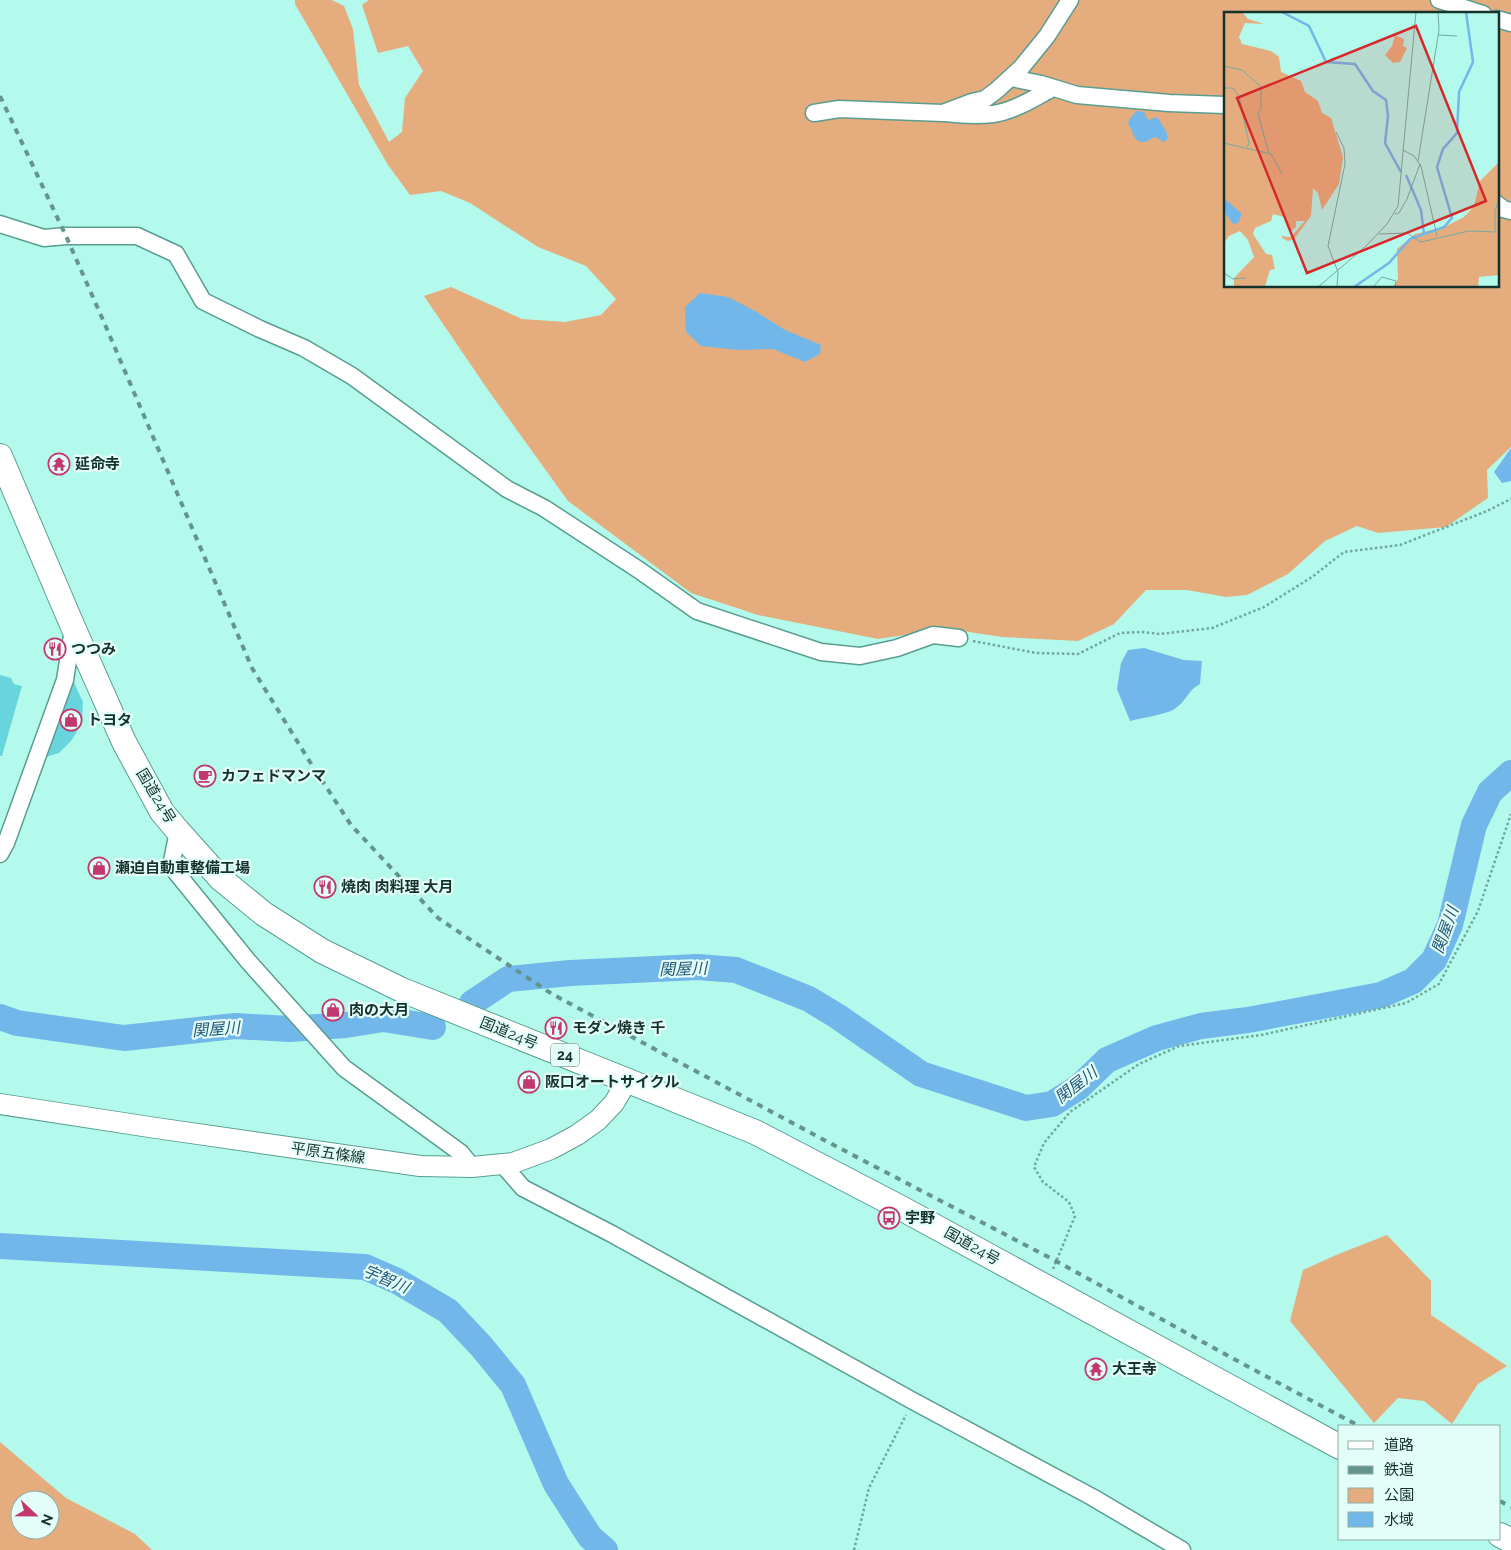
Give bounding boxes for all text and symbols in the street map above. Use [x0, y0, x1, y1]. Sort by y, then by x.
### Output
inset map [1224, 12, 1498, 288]
temple icon: 延命寺 [47, 452, 71, 476]
place label: 延命寺 [75, 455, 120, 473]
restaurant icon: つつみ [43, 637, 67, 661]
place label: つつみ [71, 640, 116, 658]
shop icon: トヨタ [59, 708, 83, 732]
place label: トヨタ [87, 711, 132, 729]
cafe icon: カフェドマンマ [193, 764, 217, 788]
street label: 国道24号 [133, 765, 179, 827]
place label: カフェドマンマ [221, 767, 326, 785]
shop icon: 瀬迫自動車整備工場 [87, 856, 111, 880]
place label: 瀬迫自動車整備工場 [115, 859, 250, 877]
restaurant icon: 焼肉 肉料理 大月 [313, 875, 337, 899]
place label: 焼肉 肉料理 大月 [341, 878, 453, 896]
water label: 関屋川 [1428, 902, 1463, 956]
water label: 関屋川 [659, 959, 709, 979]
shop icon: 肉の大月 [321, 998, 345, 1022]
place label: 肉の大月 [349, 1001, 409, 1019]
street label: 国道24号 [477, 1013, 541, 1053]
restaurant icon: モダン焼き 千 [544, 1016, 568, 1040]
water label: 関屋川 [191, 1018, 243, 1040]
place label: モダン焼き 千 [572, 1019, 666, 1037]
road number: 24 [551, 1044, 579, 1066]
water label: 関屋川 [1051, 1062, 1102, 1107]
shop icon: 阪口オートサイクル [517, 1070, 541, 1094]
place label: 阪口オートサイクル [545, 1073, 679, 1091]
street label: 平原五條線 [290, 1139, 366, 1167]
bus stop icon: 宇野 [877, 1206, 901, 1230]
place label: 宇野 [905, 1209, 935, 1227]
street label: 国道24号 [941, 1223, 1003, 1269]
water label: 宇智川 [360, 1261, 414, 1298]
temple icon: 大王寺 [1084, 1357, 1108, 1381]
place label: 大王寺 [1112, 1360, 1157, 1378]
legend [1338, 1425, 1501, 1540]
text: 道路 [1384, 1436, 1414, 1454]
text: 鉄道 [1384, 1461, 1414, 1479]
text: 公園 [1384, 1486, 1414, 1504]
north arrow [10, 1490, 60, 1540]
text: 水域 [1384, 1511, 1414, 1529]
text: N [38, 1512, 56, 1528]

